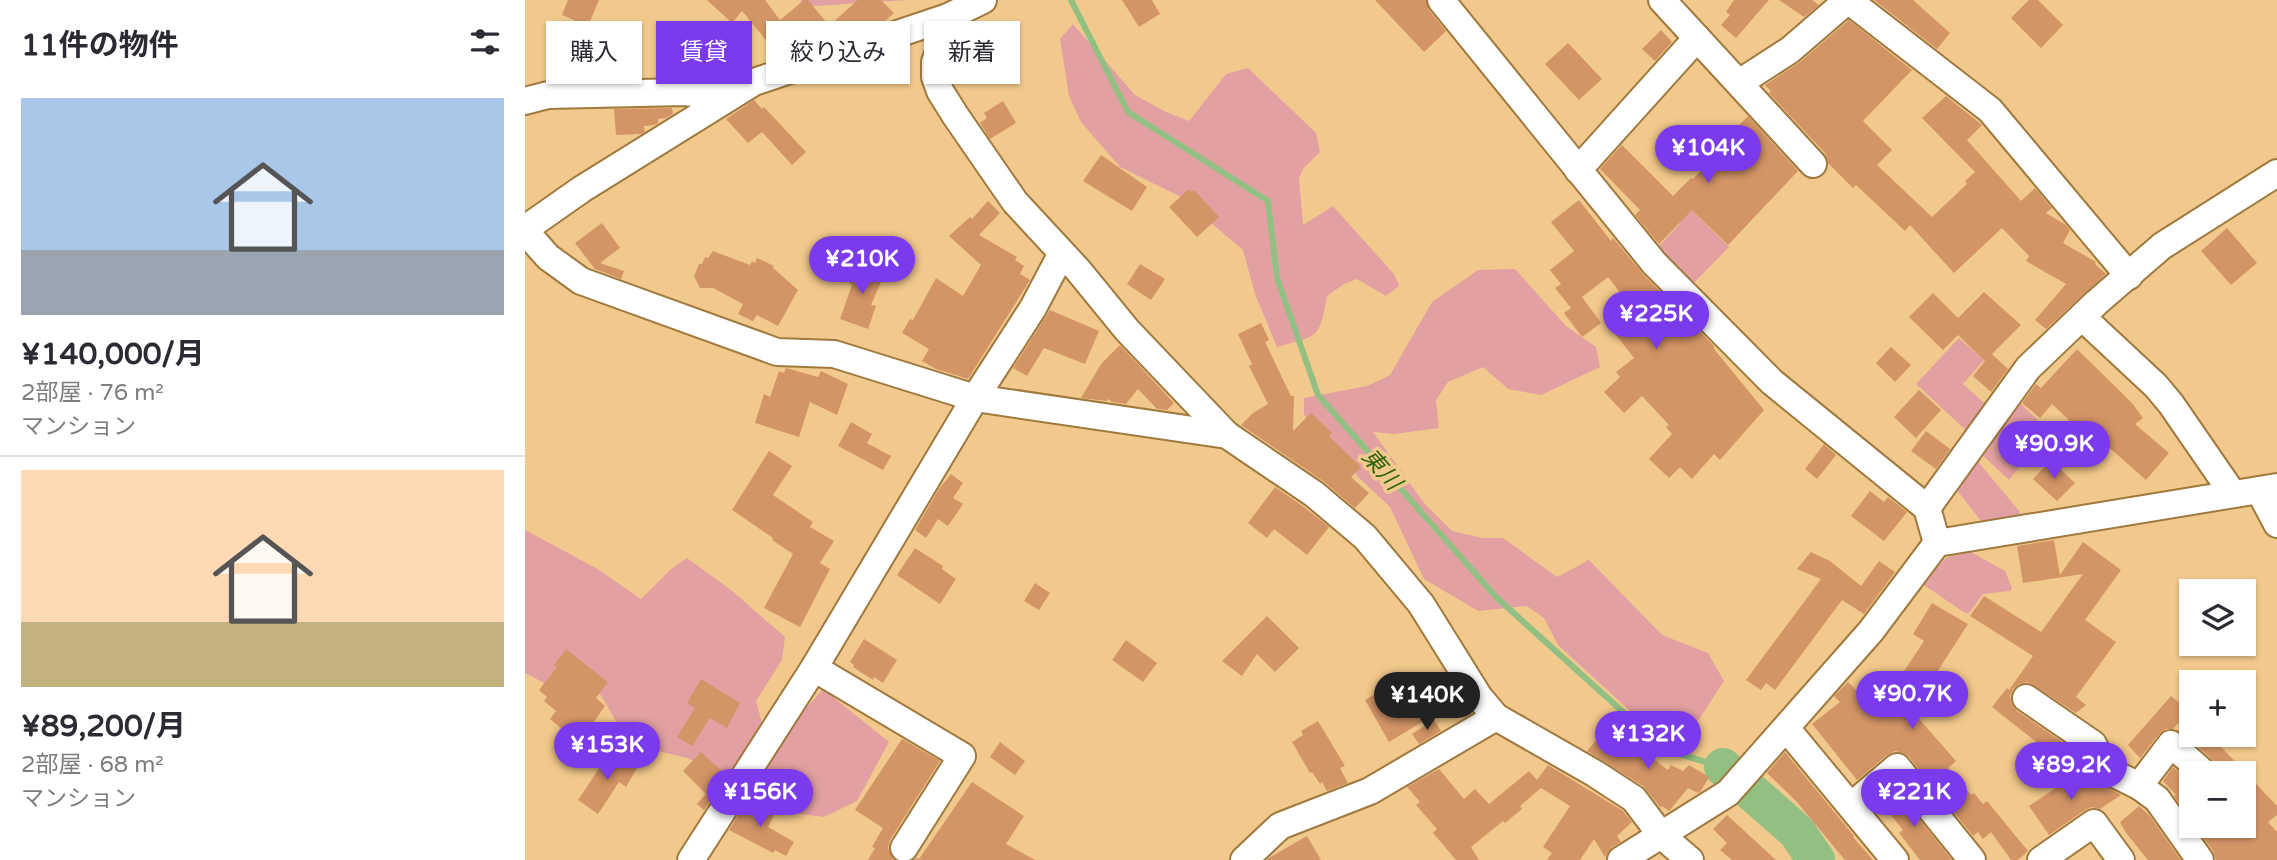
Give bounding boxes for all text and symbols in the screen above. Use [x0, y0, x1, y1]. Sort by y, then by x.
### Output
chip: 購入 [546, 21, 642, 84]
chip: 賃貸 [656, 21, 752, 84]
chip: 絞り込み [766, 21, 910, 84]
chip: 新着 [924, 21, 1020, 84]
icon: filters [466, 23, 504, 61]
text: 11件の物件 [21, 27, 179, 64]
pin: ¥104K [1659, 125, 1757, 185]
text: ¥104K [1671, 134, 1745, 162]
icon: home [200, 144, 326, 270]
pin: ¥210K [813, 236, 911, 296]
text: ¥210K [825, 245, 899, 273]
pin: ¥225K [1607, 292, 1705, 351]
text: ¥225K [1619, 300, 1693, 328]
text: ¥140,000/月 [21, 336, 205, 373]
text: 2部屋 · 76 m² [21, 379, 164, 407]
text: マンション [21, 413, 136, 441]
pin: ¥90.9K [1997, 421, 2111, 481]
text: ¥90.9K [2014, 430, 2094, 458]
water label: 東川 [1356, 443, 1409, 498]
icon: home [200, 516, 326, 642]
map controls [2179, 579, 2256, 838]
button: layers [2179, 579, 2256, 656]
button: + [2179, 670, 2256, 747]
pin: ¥140K [1378, 672, 1476, 732]
pin: ¥90.7K [1855, 672, 1969, 731]
text: ¥90.7K [1872, 680, 1952, 708]
text: ¥140K [1390, 681, 1464, 709]
text: ¥89,200/月 [21, 708, 186, 745]
pin: ¥132K [1599, 712, 1697, 771]
text: ¥132K [1611, 720, 1685, 748]
pin: ¥153K [558, 722, 656, 782]
text: ¥153K [570, 731, 644, 759]
pin: ¥89.2K [2014, 742, 2128, 802]
text: 2部屋 · 68 m² [21, 751, 164, 779]
text: ¥89.2K [2031, 751, 2111, 779]
button: − [2179, 761, 2256, 838]
pin: ¥156K [711, 770, 809, 829]
pin: ¥221K [1865, 770, 1963, 829]
text: ¥156K [723, 778, 797, 806]
text: ¥221K [1877, 778, 1951, 806]
text: マンション [21, 785, 136, 813]

